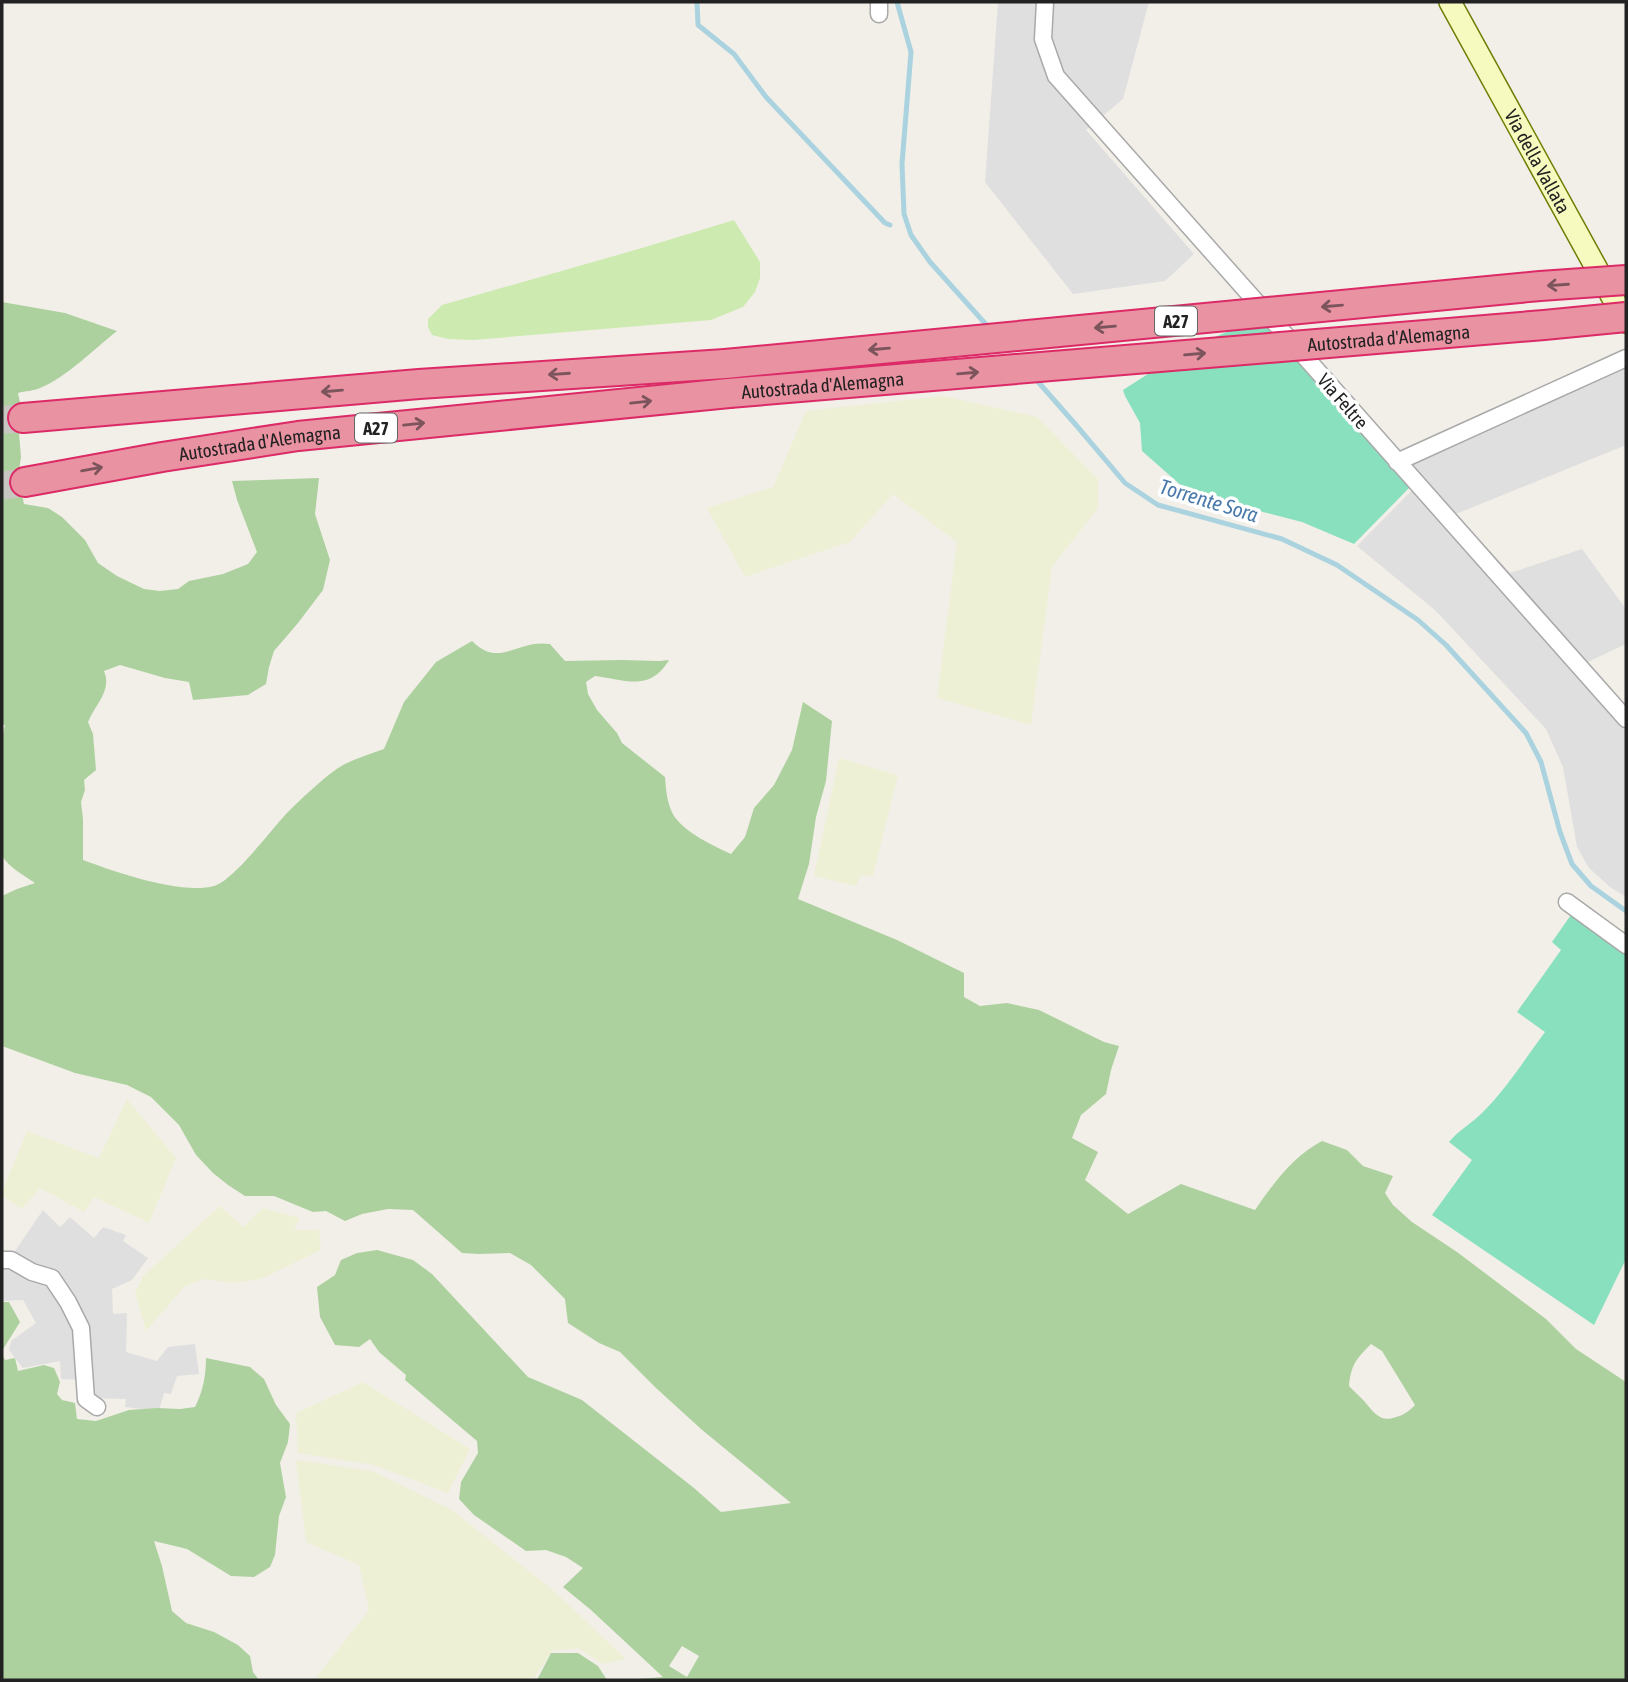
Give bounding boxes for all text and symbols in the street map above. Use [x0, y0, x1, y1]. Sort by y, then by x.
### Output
street label: Via della Vallata [1500, 106, 1575, 217]
one-way arrow [1547, 279, 1570, 292]
one-way arrow [1321, 300, 1343, 313]
road number: A27 [1155, 306, 1197, 335]
street label: Autostrada d'Alemagna [1306, 320, 1471, 356]
one-way arrow [1094, 321, 1117, 334]
one-way arrow [868, 343, 891, 356]
one-way arrow [1183, 347, 1206, 360]
one-way arrow [956, 366, 979, 379]
street label: Autostrada d'Alemagna [740, 367, 905, 403]
one-way arrow [548, 368, 571, 381]
street label: Via Feltre [1313, 369, 1373, 433]
one-way arrow [322, 385, 344, 398]
one-way arrow [629, 395, 651, 408]
road number: A27 [355, 414, 397, 442]
one-way arrow [402, 417, 425, 430]
street label: Autostrada d'Alemagna [177, 421, 342, 465]
one-way arrow [80, 462, 103, 476]
water label: Torrente Sora [1157, 474, 1261, 526]

